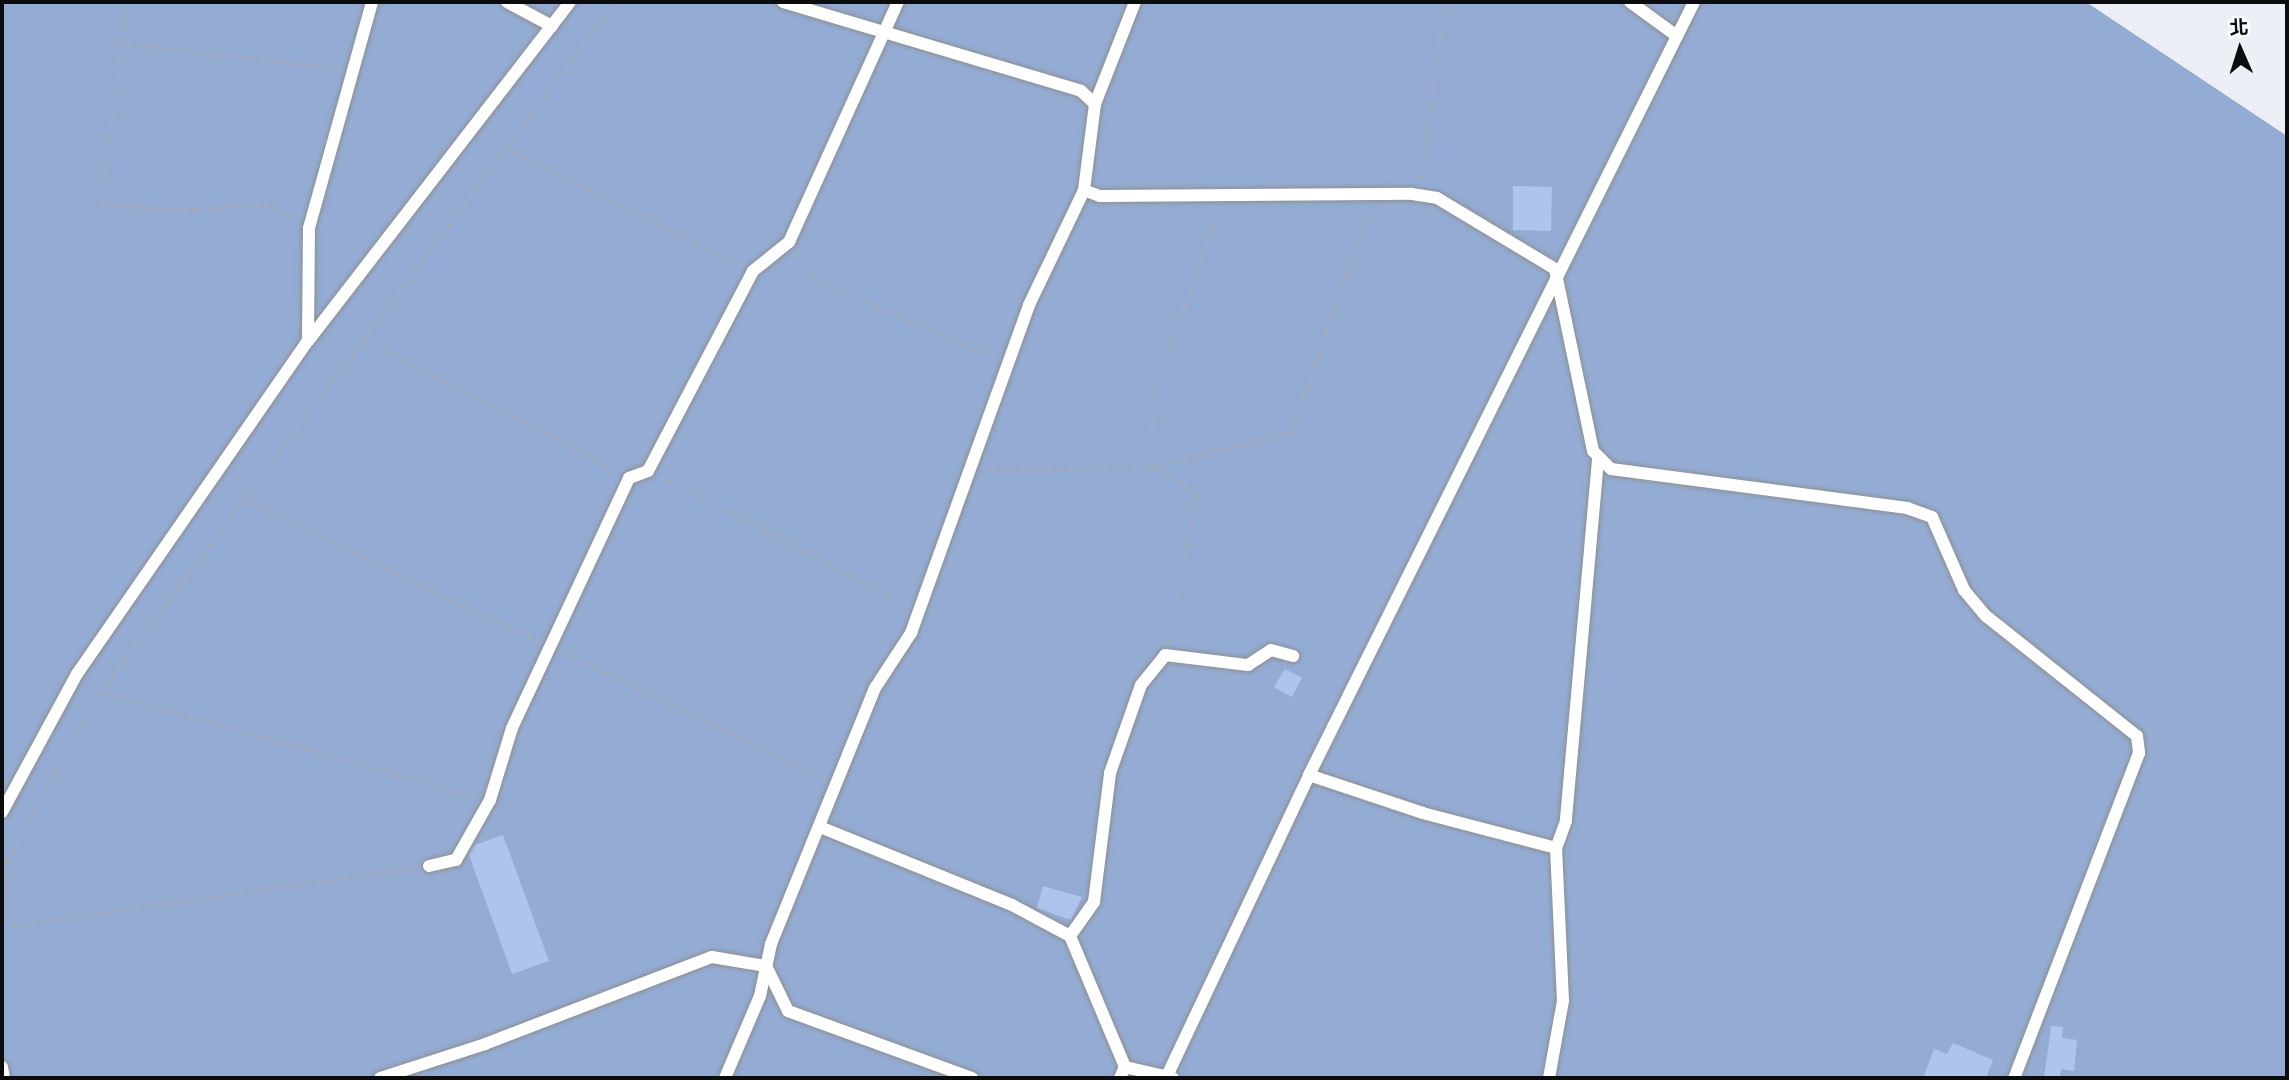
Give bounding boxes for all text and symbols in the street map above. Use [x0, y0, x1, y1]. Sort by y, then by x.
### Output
north arrow [2205, 14, 2275, 84]
text: 北 [2229, 16, 2249, 40]

